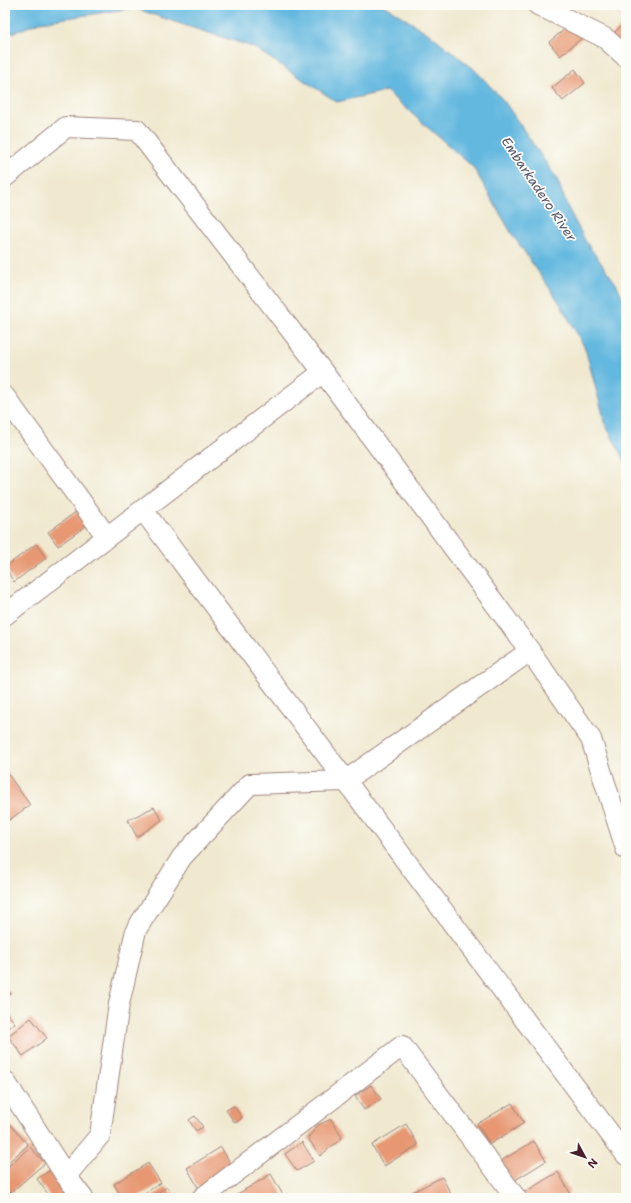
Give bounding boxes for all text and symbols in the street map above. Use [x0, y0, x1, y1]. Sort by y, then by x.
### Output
water label: Embarkadero River [498, 133, 581, 245]
north arrow [565, 1137, 605, 1177]
text: N [584, 1155, 601, 1171]

